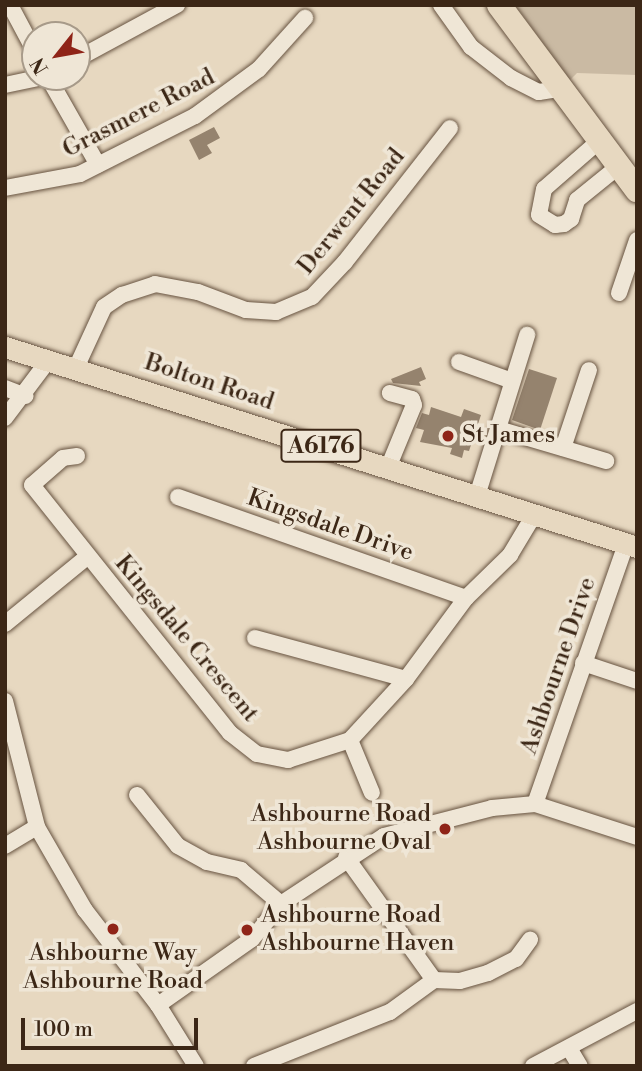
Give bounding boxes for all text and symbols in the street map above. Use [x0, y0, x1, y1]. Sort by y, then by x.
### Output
north arrow [21, 21, 91, 91]
text: N [26, 53, 54, 78]
street label: Grasmere Road [58, 63, 220, 165]
street label: Derwent Road [292, 143, 412, 281]
street label: Bolton Road [141, 349, 277, 417]
place label: St James [462, 422, 555, 450]
road number: A6176 [279, 426, 363, 466]
marker: St James [440, 428, 456, 444]
street label: Kingsdale Drive [243, 484, 417, 568]
street label: Kingsdale Crescent [108, 550, 264, 728]
street label: Ashbourne Drive [515, 574, 603, 758]
place label: Ashbourne Road Ashbourne Oval [251, 801, 431, 857]
marker: Ashbourne Road Ashbourne Oval [437, 821, 453, 837]
place label: Ashbourne Road Ashbourne Haven [261, 902, 454, 958]
marker: Ashbourne Way Ashbourne Road [105, 921, 121, 937]
marker: Ashbourne Road Ashbourne Haven [239, 922, 255, 938]
place label: Ashbourne Way Ashbourne Road [23, 940, 203, 996]
scale bar [24, 1004, 201, 1048]
text: 100 m [34, 1017, 93, 1043]

